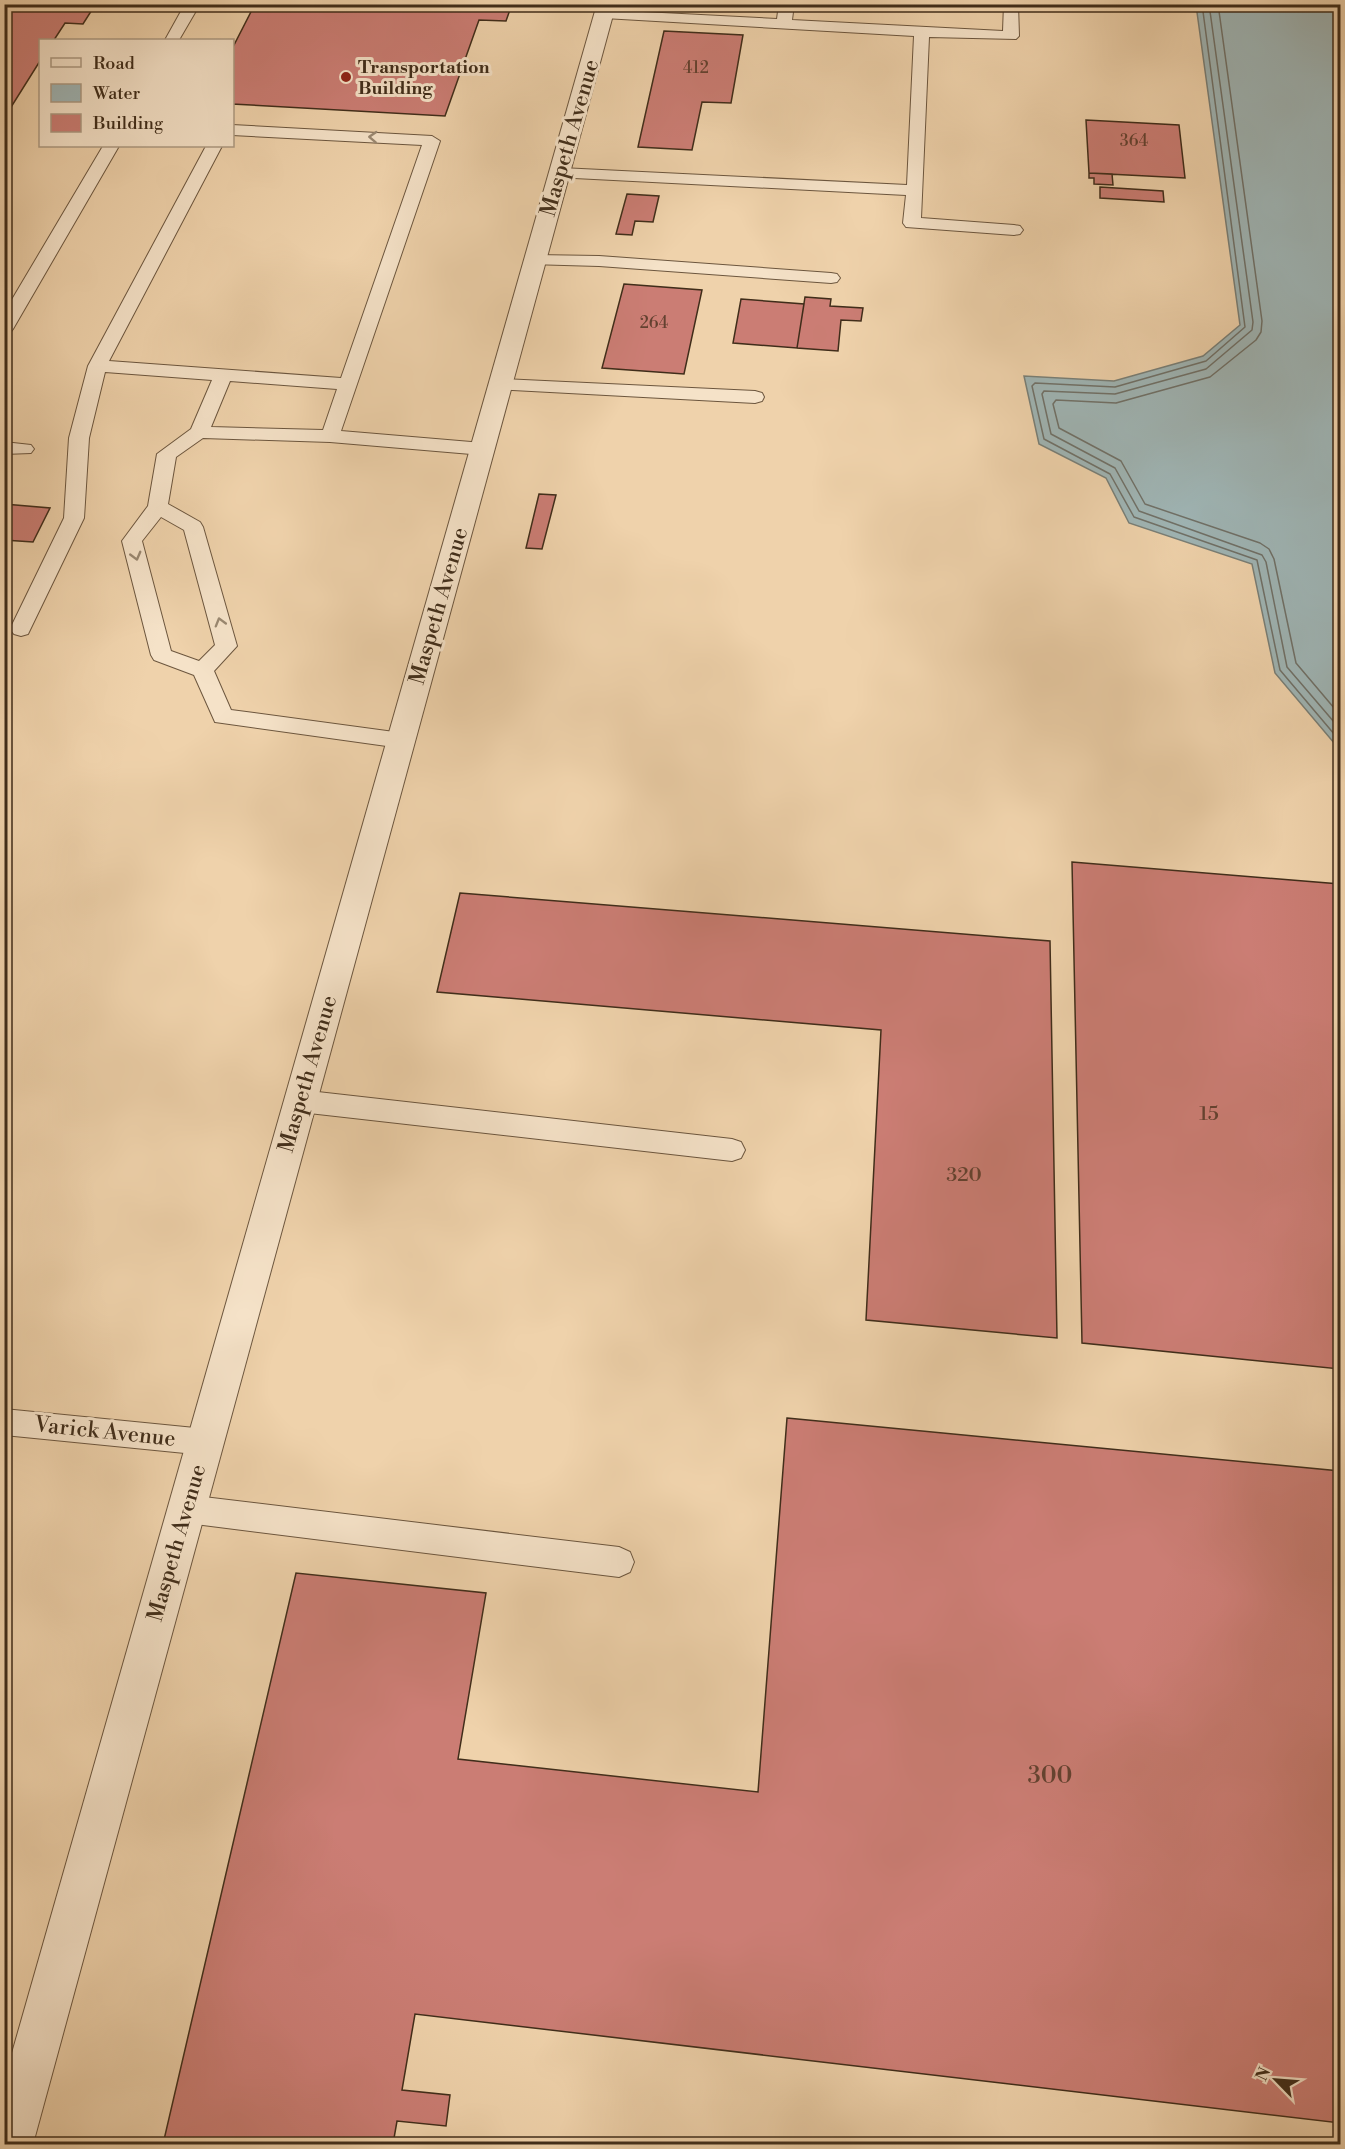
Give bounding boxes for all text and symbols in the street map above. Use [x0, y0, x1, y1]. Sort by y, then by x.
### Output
legend [39, 39, 234, 147]
text: Road [93, 52, 136, 75]
place label: Transportation Building [358, 56, 490, 100]
street label: Maspeth Avenue [535, 56, 605, 220]
house number: 412 [683, 58, 709, 78]
marker: Transportation Building [339, 70, 353, 84]
text: Water [92, 82, 141, 105]
text: Building [92, 112, 164, 135]
one-way arrow [369, 131, 378, 144]
house number: 364 [1120, 131, 1149, 151]
house number: 264 [640, 313, 669, 333]
street label: Maspeth Avenue [404, 524, 474, 688]
one-way arrow [129, 550, 141, 561]
one-way arrow [214, 617, 227, 627]
street label: Maspeth Avenue [273, 992, 343, 1156]
house number: 15 [1199, 1102, 1219, 1127]
house number: 320 [946, 1163, 982, 1188]
street label: Varick Avenue [32, 1411, 177, 1453]
street label: Maspeth Avenue [142, 1461, 212, 1625]
house number: 300 [1027, 1761, 1073, 1791]
north arrow [1246, 2050, 1306, 2110]
text: N [1252, 2064, 1275, 2084]

